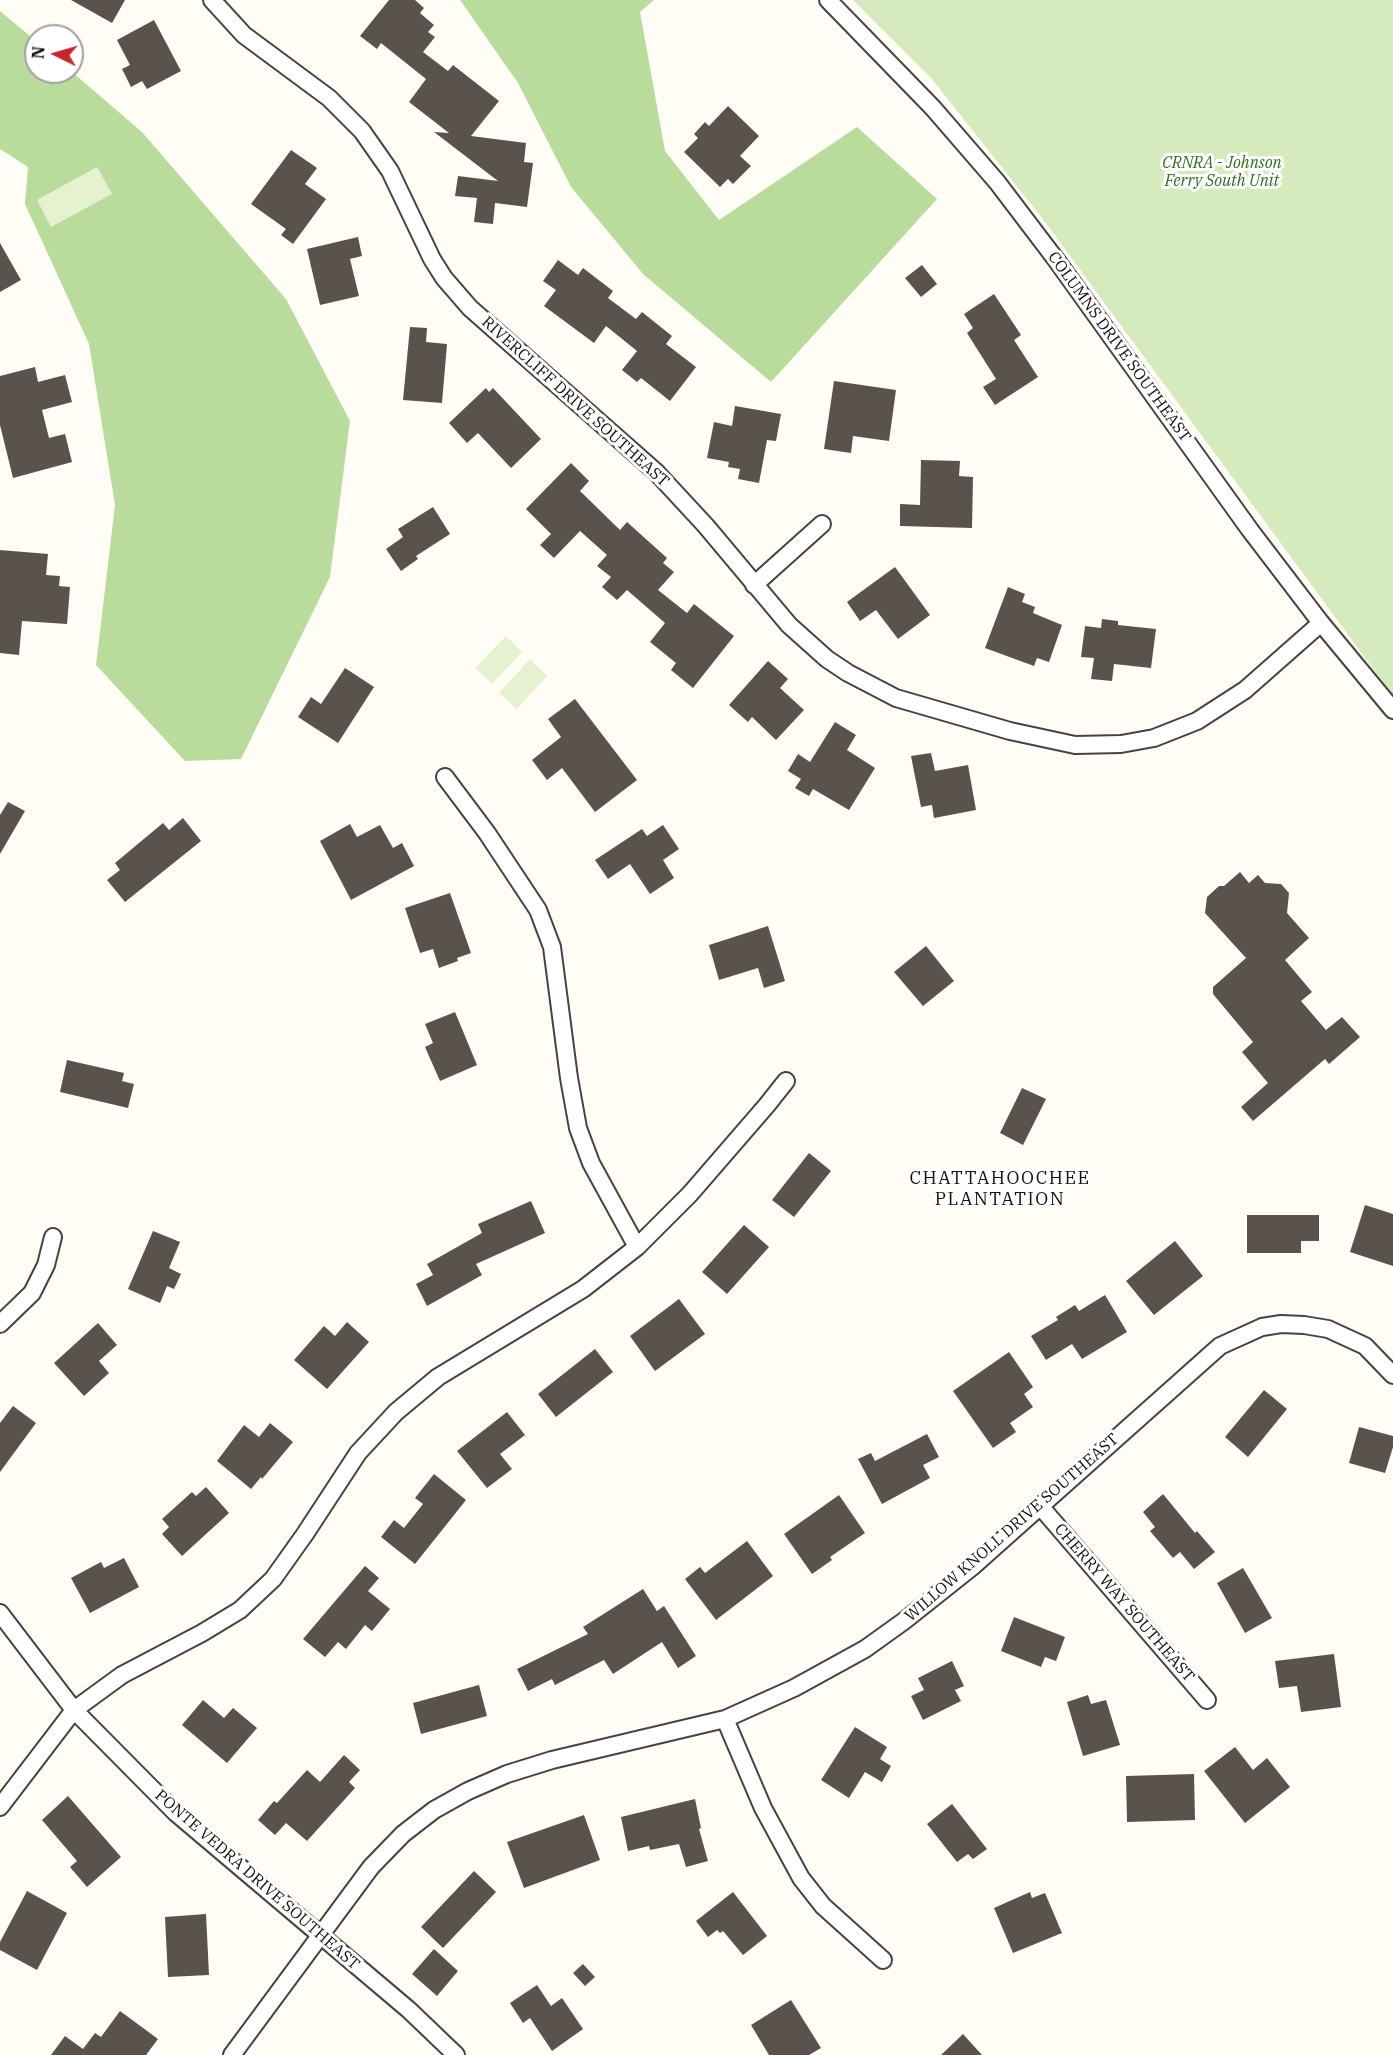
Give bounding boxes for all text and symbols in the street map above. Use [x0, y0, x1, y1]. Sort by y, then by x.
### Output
north arrow [24, 24, 84, 84]
text: N [28, 45, 49, 60]
park label: CRNRA - Johnson Ferry South Unit [1162, 153, 1282, 191]
street label: COLUMNS DRIVE SOUTHEAST [1043, 248, 1195, 446]
street label: RIVERCLIFF DRIVE SOUTHEAST [477, 313, 673, 491]
district label: CHATTAHOOCHEE PLANTATION [909, 1168, 1091, 1210]
street label: WILLOW KNOLL DRIVE SOUTHEAST [901, 1430, 1123, 1626]
street label: CHERRY WAY SOUTHEAST [1050, 1520, 1198, 1686]
street label: PONTE VEDRA DRIVE SOUTHEAST [151, 1786, 363, 1974]

